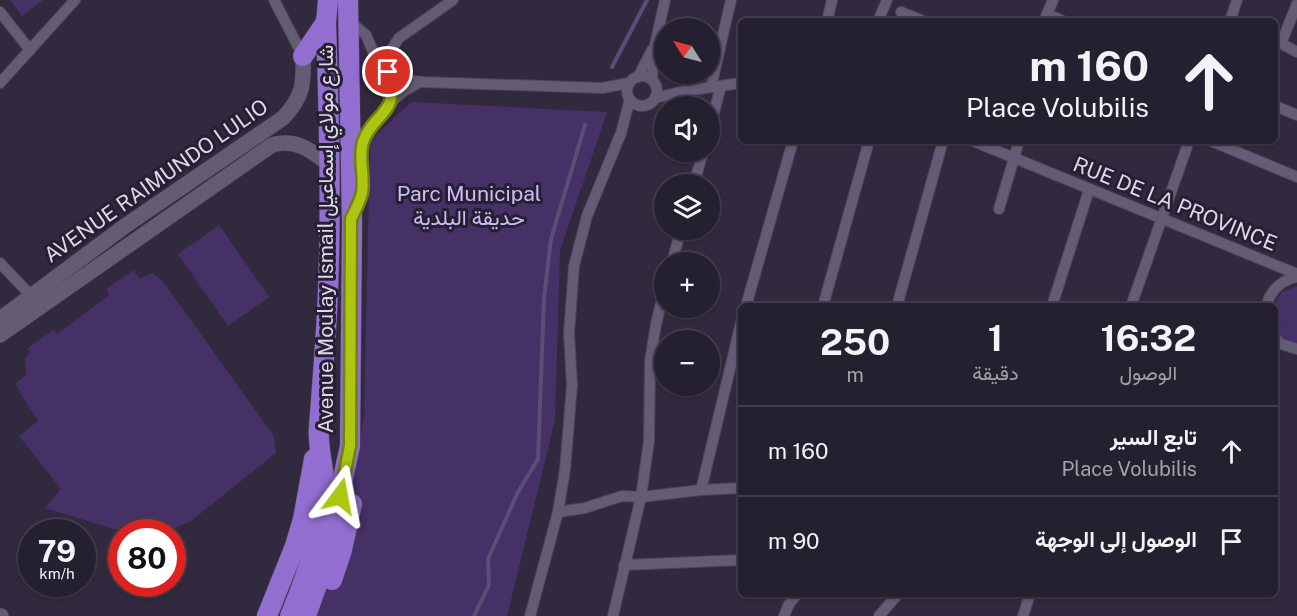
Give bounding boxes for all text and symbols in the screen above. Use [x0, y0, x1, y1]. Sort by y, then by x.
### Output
north arrow [654, 18, 720, 84]
map controls [654, 18, 720, 396]
text: 160 m [1029, 41, 1149, 90]
icon: ahead [1170, 42, 1248, 120]
street label: Avenue Moulay Ismail شارع مولاي إسماعيل [313, 45, 343, 433]
pin [362, 46, 413, 97]
icon: arrive [371, 55, 404, 88]
text: Place Volubilis [966, 91, 1149, 123]
street label: AVENUE RAIMUNDO LULIO [39, 94, 272, 268]
button: sound [654, 96, 720, 162]
street label: RUE DE LA PROVINCE [1070, 151, 1281, 256]
button: layers [654, 174, 720, 240]
park label: Parc Municipal حديقة البلدية [397, 181, 541, 230]
button: + [654, 252, 720, 318]
text: 1 [988, 317, 1003, 359]
text: 16:32 [1100, 317, 1196, 359]
text: 250 [820, 321, 890, 363]
button: − [654, 330, 720, 396]
text: دقيقة [972, 361, 1019, 385]
text: الوصول [1119, 361, 1177, 385]
text: m [846, 363, 864, 387]
text: تابع السير [1110, 424, 1197, 450]
icon: ahead [1215, 435, 1248, 468]
text: 160 m [768, 438, 828, 464]
text: Place Volubilis [1061, 457, 1197, 481]
position arrow [308, 464, 372, 528]
speed limit sign: 80 [108, 519, 186, 597]
icon: arrive [1215, 525, 1248, 558]
text: الوصول إلى الوجهة [1035, 526, 1197, 552]
text: 90 m [768, 528, 819, 554]
text: 79 [38, 533, 76, 569]
text: km/h [39, 565, 75, 582]

